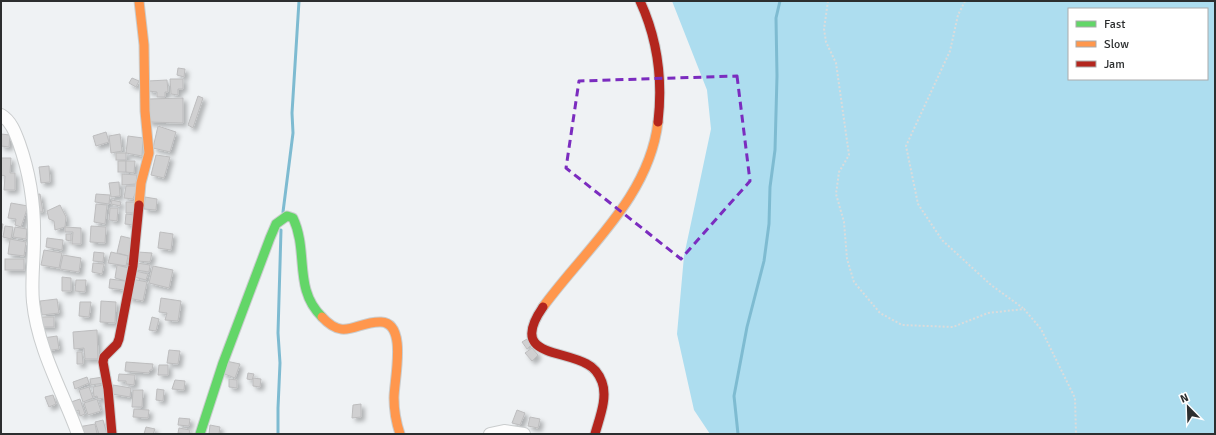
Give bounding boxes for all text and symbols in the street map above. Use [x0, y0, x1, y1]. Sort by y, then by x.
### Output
legend [1068, 8, 1208, 80]
text: Fast [1104, 17, 1125, 32]
text: Slow [1104, 37, 1129, 52]
text: Jam [1104, 57, 1125, 72]
north arrow [1168, 387, 1208, 427]
text: N [1178, 391, 1190, 406]

